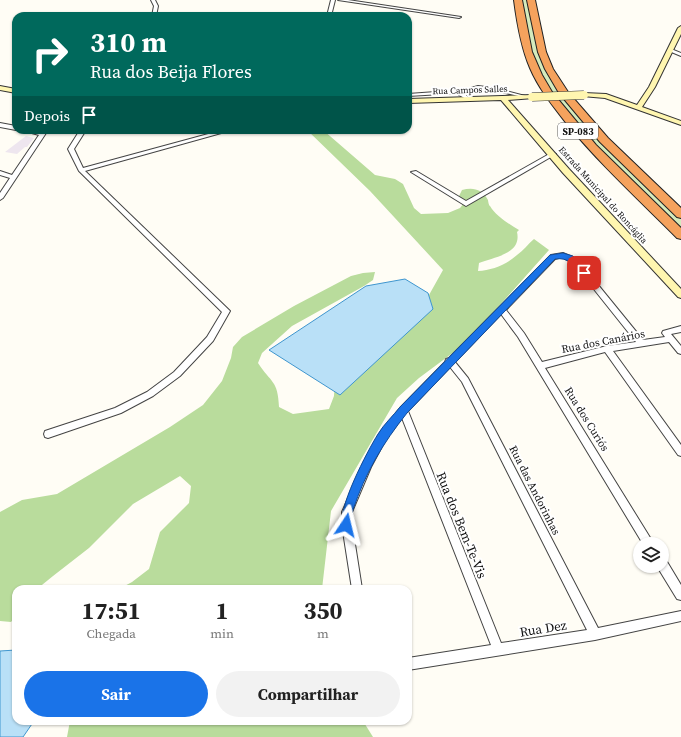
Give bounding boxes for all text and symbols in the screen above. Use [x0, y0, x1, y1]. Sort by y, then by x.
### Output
text: 310 m [90, 23, 167, 61]
icon: right [24, 28, 76, 80]
text: Rua dos Beija Flores [90, 59, 252, 84]
street label: Rua Campos Salles [432, 83, 508, 97]
icon: arrive [78, 104, 100, 126]
text: Depois [24, 105, 70, 126]
road number: SP-083 [558, 123, 598, 139]
street label: Estrada Municipal do Roncáglia [556, 144, 650, 246]
pin [567, 256, 601, 290]
icon: arrive [573, 262, 595, 284]
street label: Rua dos Canários [560, 326, 646, 357]
street label: Rua dos Curiós [561, 384, 612, 454]
street label: Rua das Andorinhas [506, 443, 564, 538]
street label: Rua dos Bem-Te-Vis [432, 469, 491, 581]
position arrow [325, 504, 367, 546]
map controls [633, 537, 669, 573]
button: layers [633, 537, 669, 573]
text: 17:51 [82, 594, 141, 627]
text: 1 [216, 594, 229, 627]
text: 350 [303, 594, 342, 627]
street label: Rua Dez [518, 616, 568, 641]
text: Chegada [86, 625, 136, 642]
text: min [210, 625, 234, 642]
text: m [317, 625, 329, 642]
button: Sair [24, 671, 208, 717]
button: Compartilhar [216, 671, 400, 717]

